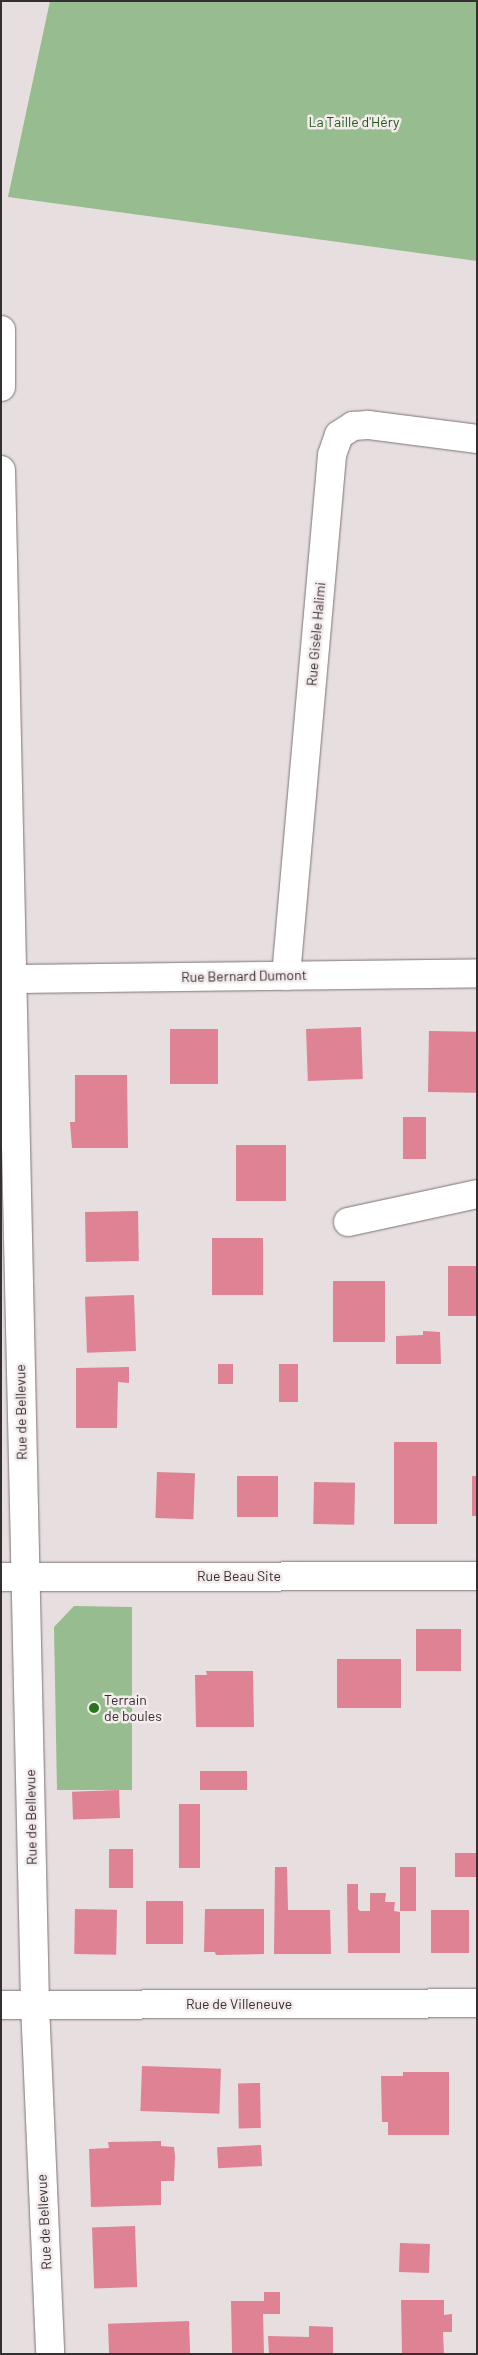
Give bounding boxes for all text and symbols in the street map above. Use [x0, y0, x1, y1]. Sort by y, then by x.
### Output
park label: La Taille d'Héry [308, 114, 400, 130]
street label: Rue Gisèle Halimi [303, 581, 329, 687]
street label: Rue Bernard Dumont [181, 967, 307, 985]
street label: Rue de Bellevue [12, 1364, 30, 1460]
street label: Rue Beau Site [197, 1568, 281, 1584]
place label: Terrain de boules [104, 1692, 162, 1724]
marker: Terrain de boules [88, 1702, 100, 1714]
street label: Rue de Bellevue [22, 1769, 40, 1865]
street label: Rue de Villeneuve [186, 1996, 292, 2012]
street label: Rue de Bellevue [33, 2174, 55, 2270]

